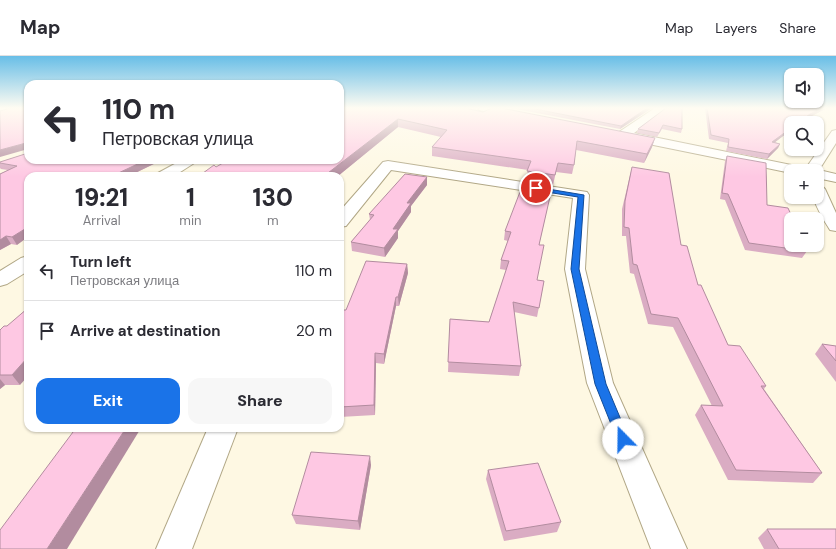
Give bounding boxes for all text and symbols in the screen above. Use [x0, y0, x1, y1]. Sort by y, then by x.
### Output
text: Map [20, 15, 60, 40]
text: Map [665, 19, 693, 37]
text: Layers [715, 19, 757, 37]
text: Share [779, 19, 816, 37]
map controls [784, 68, 824, 252]
button: sound [784, 68, 824, 108]
text: 110 m [102, 91, 175, 128]
icon: left [36, 96, 88, 148]
button: search [784, 116, 824, 156]
text: Петровская улица [102, 127, 253, 151]
button: + [784, 164, 824, 204]
pin [519, 171, 553, 205]
icon: arrive [525, 177, 547, 199]
text: 19:21 [75, 182, 128, 213]
text: 1 [186, 182, 195, 213]
text: 130 [253, 182, 293, 213]
text: Arrival [83, 212, 121, 229]
text: min [179, 212, 201, 229]
text: m [267, 212, 279, 229]
button: − [784, 212, 824, 252]
text: Turn left [70, 252, 131, 272]
icon: left [36, 260, 58, 282]
text: 110 m [295, 261, 332, 281]
text: Петровская улица [70, 272, 179, 289]
icon: arrive [36, 320, 58, 342]
text: Arrive at destination [70, 321, 221, 341]
text: 20 m [296, 321, 332, 341]
button: Exit [36, 378, 180, 424]
button: Share [188, 378, 332, 424]
position arrow [602, 418, 644, 460]

